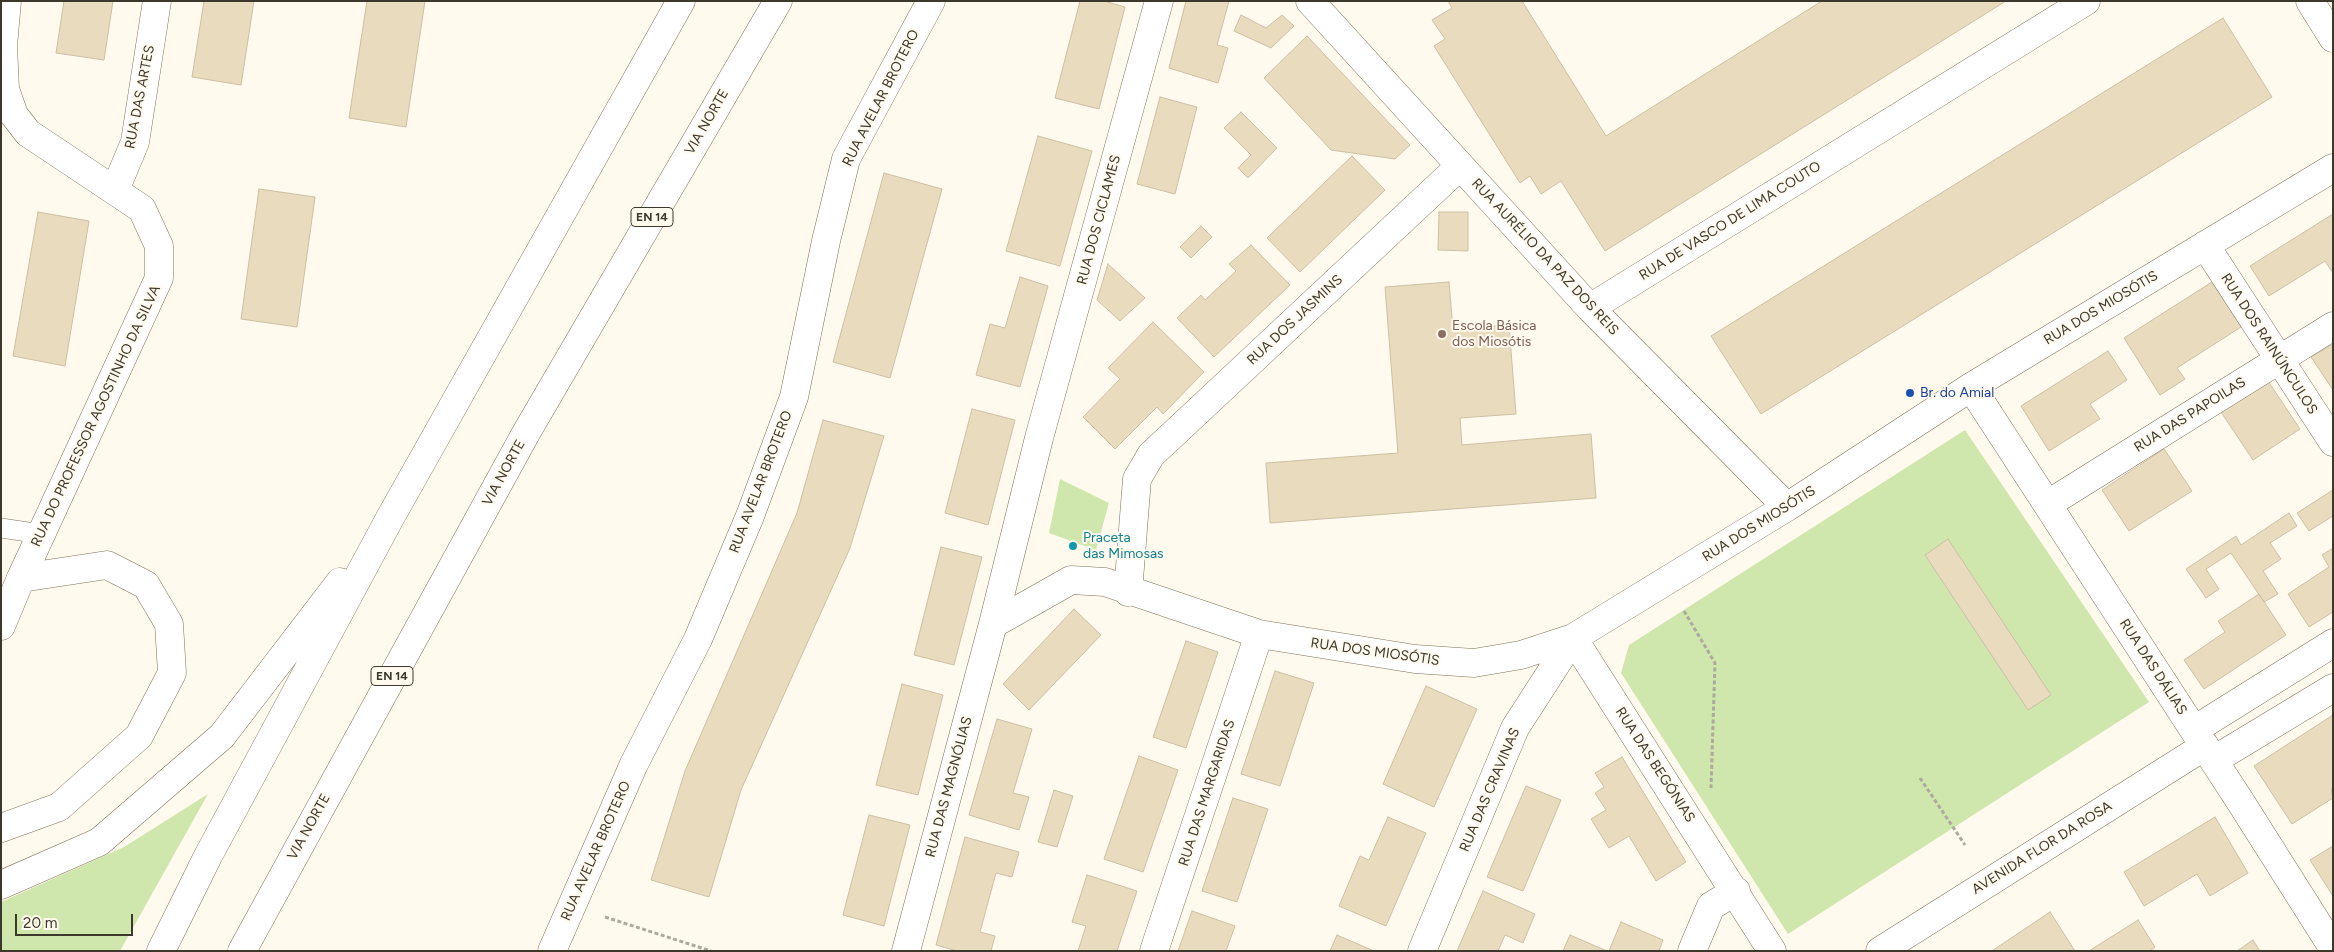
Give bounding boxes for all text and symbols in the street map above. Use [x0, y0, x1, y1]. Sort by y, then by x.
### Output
street label: RUA AVELAR BROTERO [839, 27, 923, 169]
street label: RUA DAS ARTES [122, 44, 158, 150]
street label: VIA NORTE [682, 86, 732, 158]
street label: RUA DOS CICLAMES [1074, 153, 1124, 287]
street label: RUA DE VASCO DE LIMA COUTO [1636, 158, 1824, 284]
street label: RUA AURÉLIO DA PAZ DOS REIS [1468, 175, 1622, 339]
road number: EN 14 [631, 208, 673, 226]
street label: RUA DOS MIOSÓTIS [2041, 267, 2161, 349]
street label: RUA DOS JASMINS [1244, 271, 1346, 369]
street label: RUA DOS RAINÚNCULOS [2217, 271, 2321, 417]
street label: RUA DO PROFESSOR AGOSTINHO DA SILVA [28, 283, 164, 549]
place label: Escola Básica dos Miosótis [1452, 318, 1536, 351]
marker: Escola Básica dos Miosótis [1436, 328, 1448, 340]
street label: RUA DAS PAPOILAS [2131, 374, 2249, 456]
place label: Br. do Amial [1920, 385, 1994, 401]
marker: Br. do Amial [1904, 387, 1916, 399]
street label: RUA AVELAR BROTERO [726, 408, 796, 556]
street label: VIA NORTE [479, 437, 529, 509]
street label: RUA DOS MIOSÓTIS [1699, 482, 1819, 566]
place label: Praceta das Mimosas [1083, 530, 1164, 562]
marker: Praceta das Mimosas [1067, 540, 1079, 552]
street label: RUA DAS DÁLIAS [2116, 616, 2190, 718]
street label: RUA DOS MIOSÓTIS [1309, 635, 1441, 669]
road number: EN 14 [371, 666, 413, 686]
street label: RUA DAS BEGÓNIAS [1612, 704, 1698, 826]
street label: RUA DAS MAGNÓLIAS [922, 715, 976, 859]
street label: RUA DAS MARGARIDAS [1175, 718, 1239, 868]
street label: RUA DAS CRAVINAS [1456, 726, 1524, 854]
street label: RUA AVELAR BROTERO [558, 779, 634, 923]
street label: VIA NORTE [284, 791, 334, 863]
street label: AVENIDA FLOR DA ROSA [1969, 798, 2115, 898]
scale bar [18, 904, 135, 936]
text: 20 m [23, 914, 57, 932]

